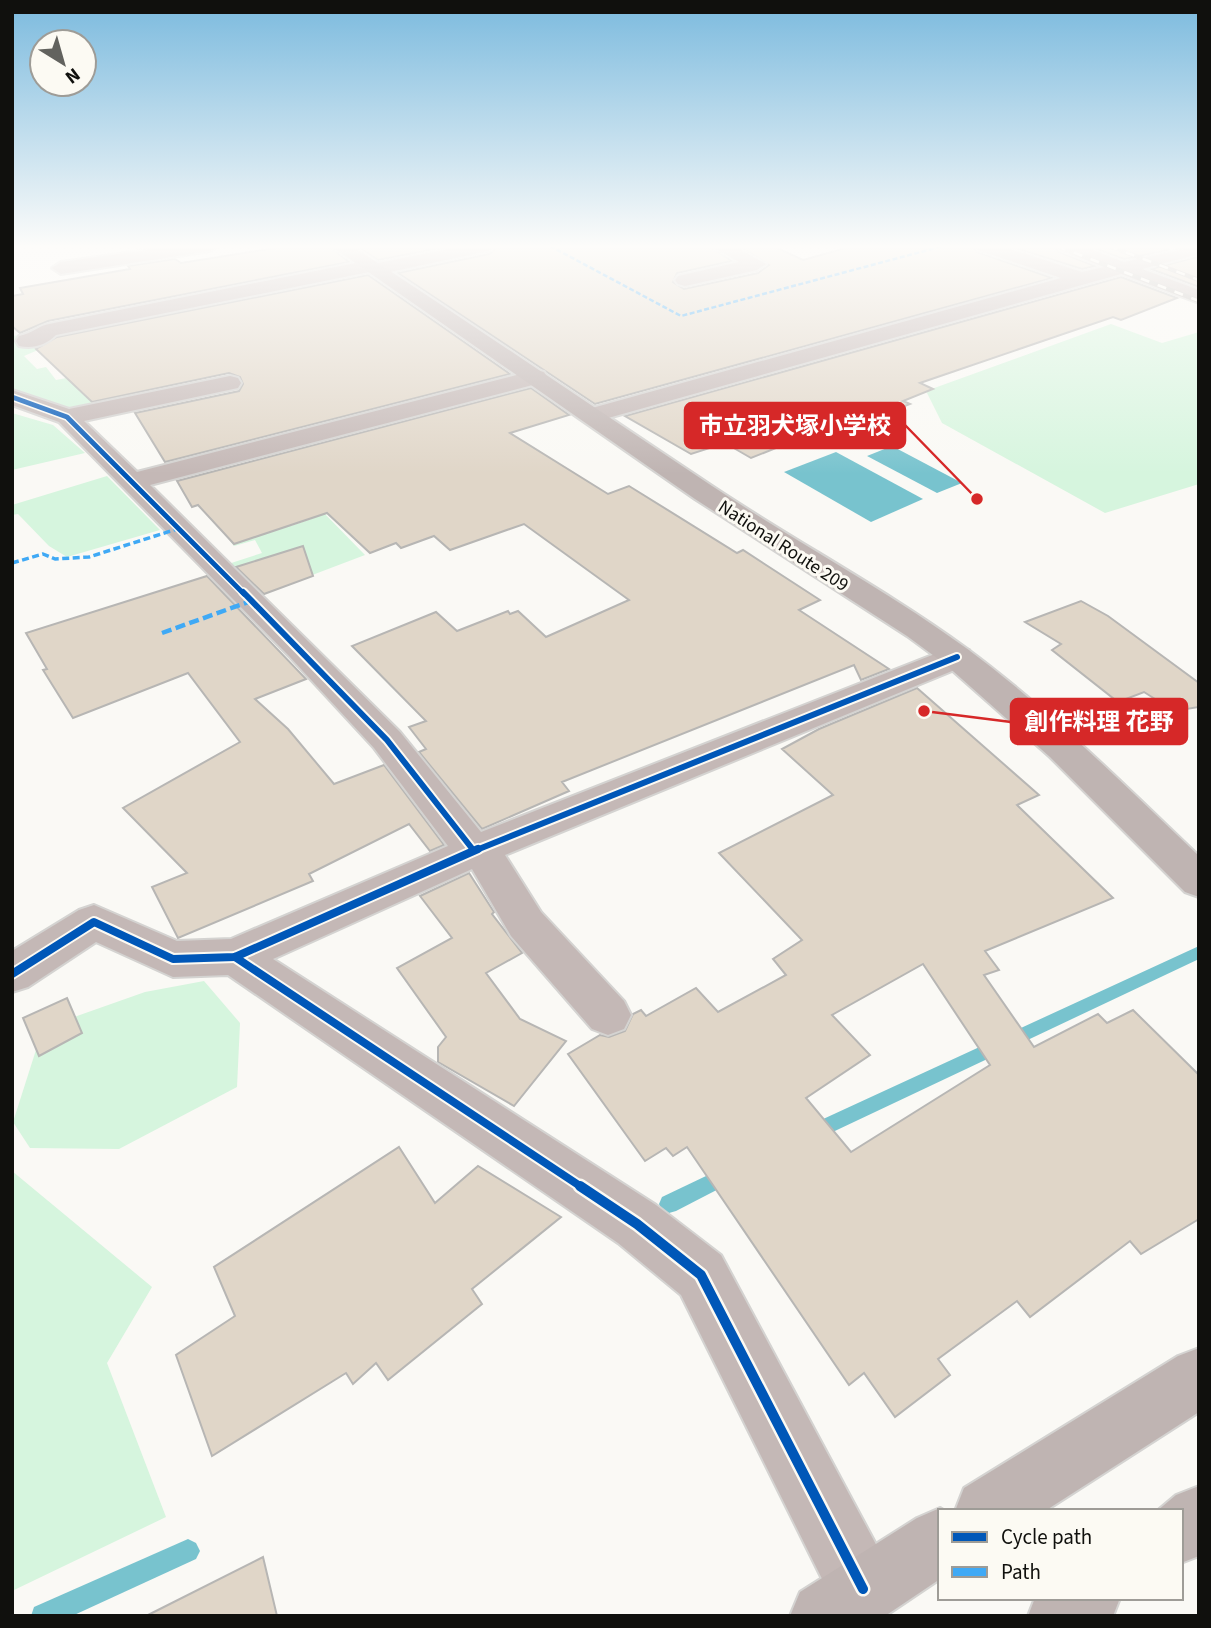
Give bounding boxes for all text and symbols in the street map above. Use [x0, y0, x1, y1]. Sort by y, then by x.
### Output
north arrow [28, 28, 98, 98]
text: N [59, 61, 86, 90]
callout: 市立羽犬塚小学校 [685, 403, 905, 448]
text: 市立羽犬塚小学校 [699, 409, 891, 444]
street label: National Route 209 [713, 494, 854, 599]
callout: 創作料理 花野 [1011, 699, 1187, 744]
text: 創作料理 花野 [1025, 705, 1173, 740]
legend [938, 1509, 1183, 1600]
text: Cycle path [1001, 1522, 1092, 1552]
text: Path [1001, 1557, 1041, 1587]

